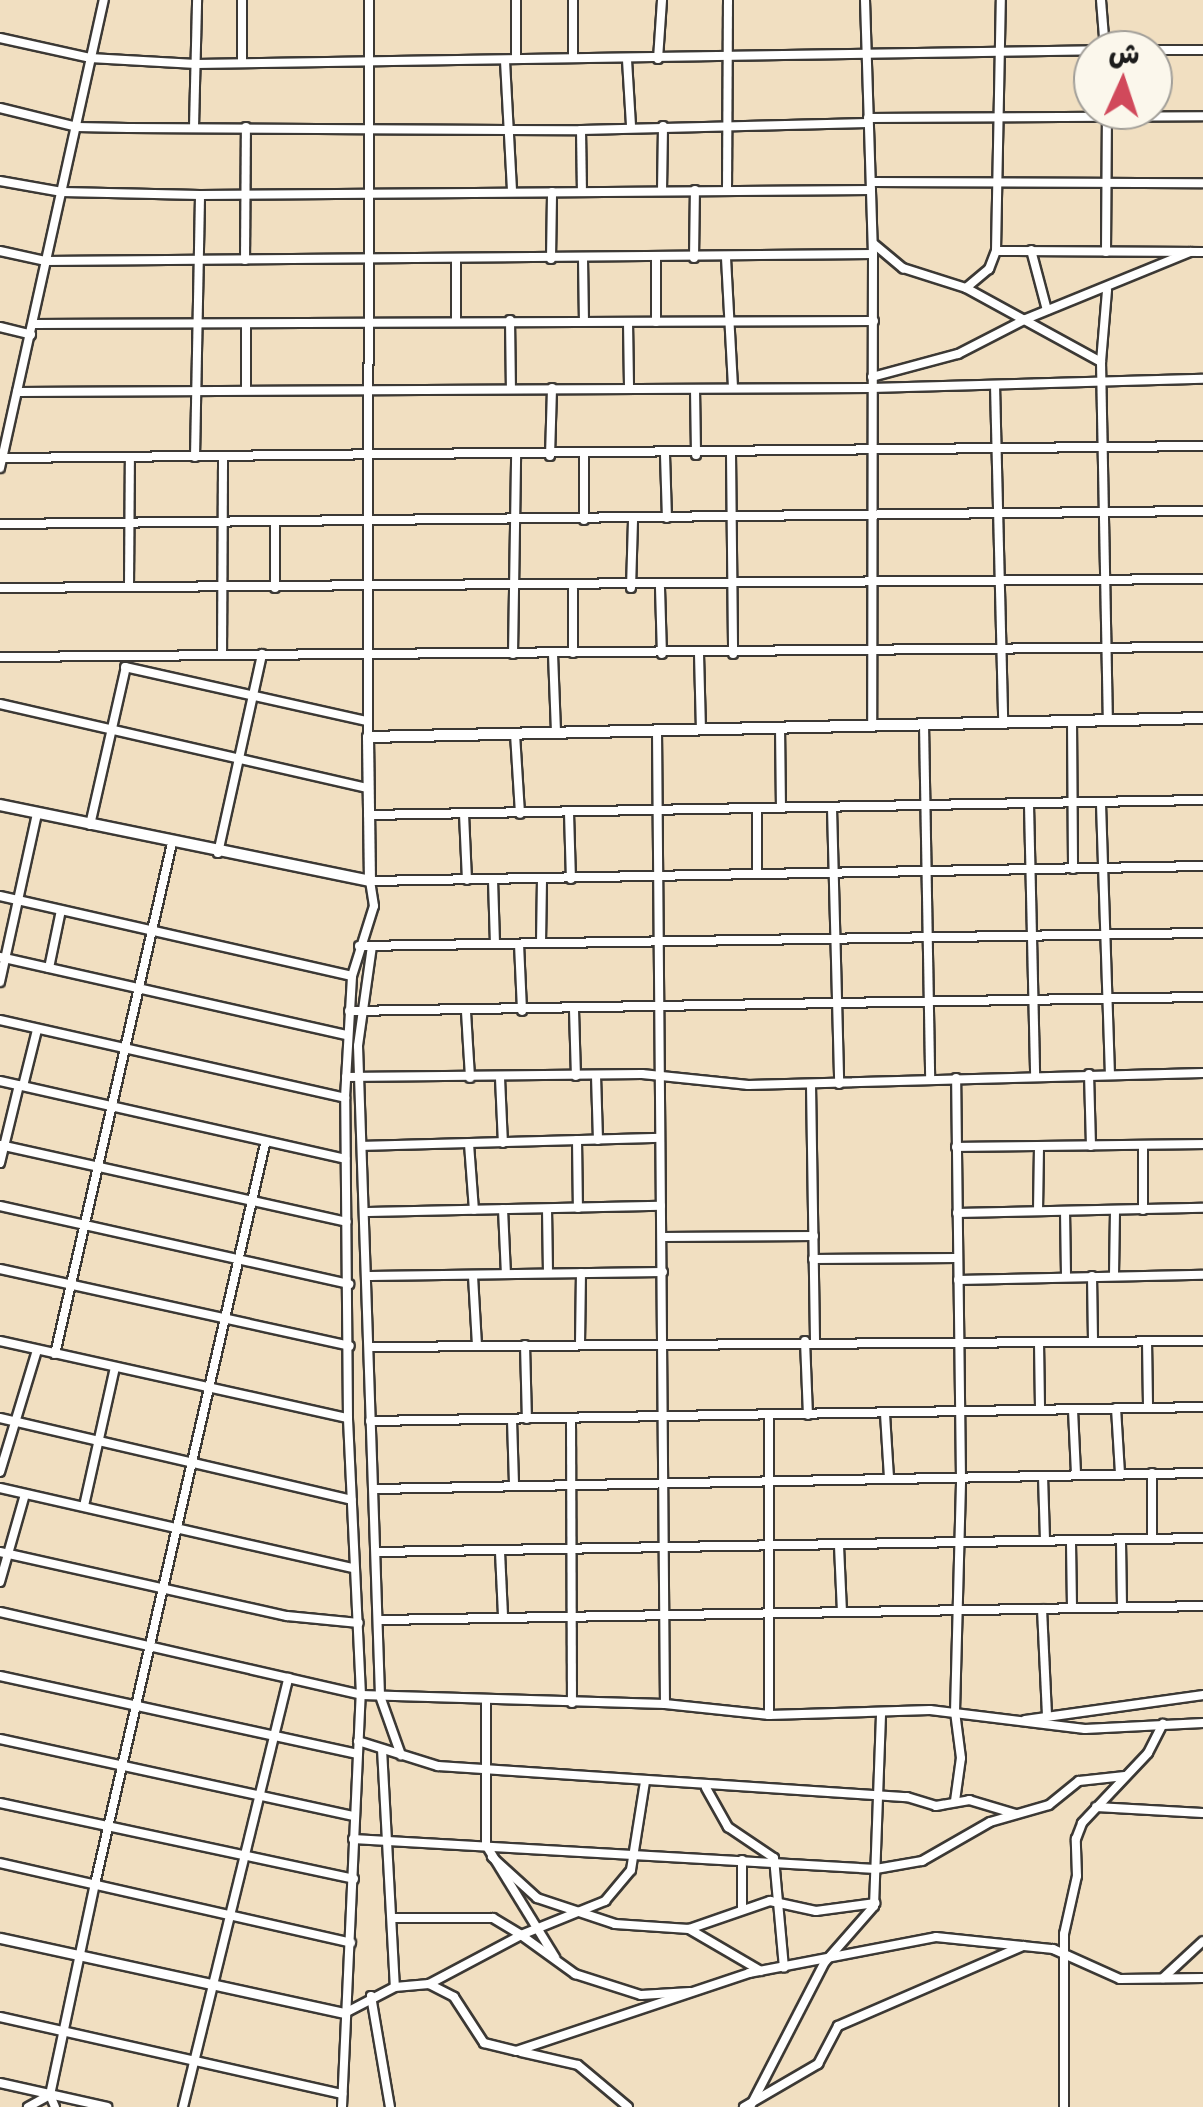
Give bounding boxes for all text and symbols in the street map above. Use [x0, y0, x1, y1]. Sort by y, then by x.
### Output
text: ش [1108, 29, 1141, 74]
north arrow [1073, 30, 1173, 130]

